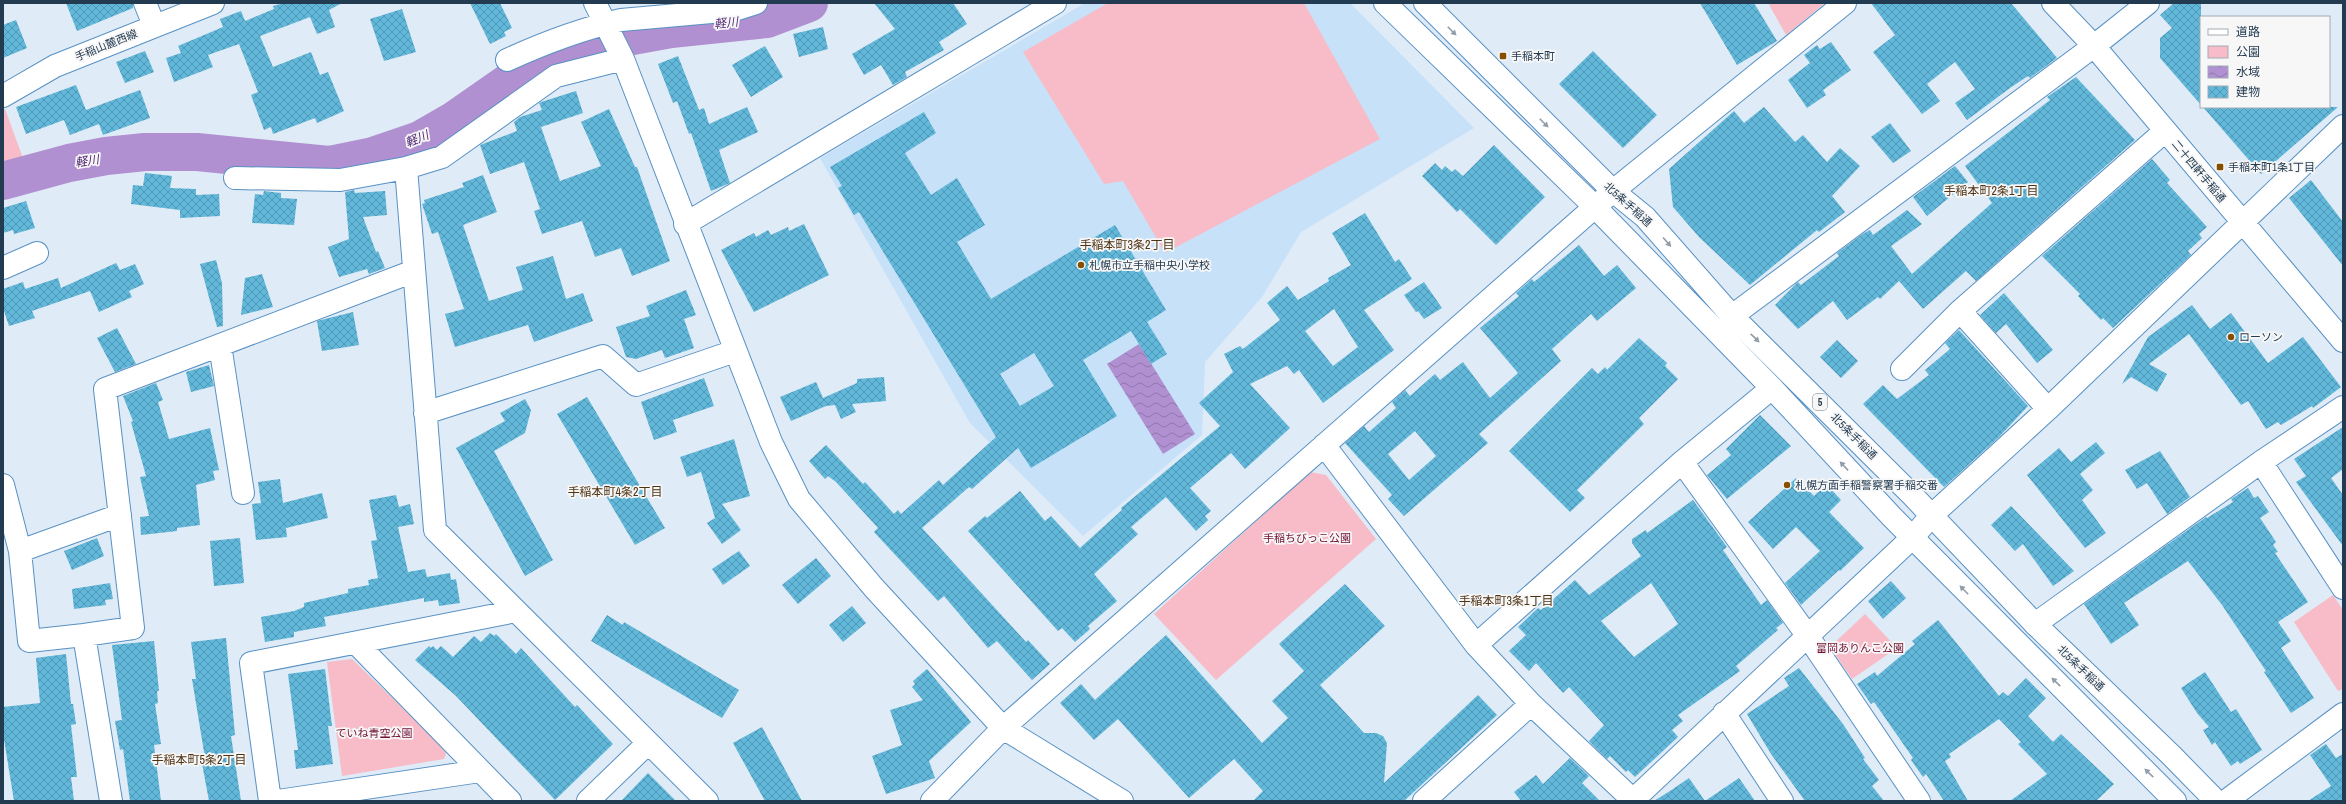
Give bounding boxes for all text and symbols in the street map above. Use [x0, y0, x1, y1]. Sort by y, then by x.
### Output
water label: 軽川 [713, 14, 741, 32]
legend [2200, 16, 2330, 108]
text: 道路 [2236, 24, 2260, 40]
street label: 手稲山麓西線 [73, 26, 139, 64]
one-way arrow [1448, 26, 1457, 36]
text: 公園 [2236, 44, 2260, 60]
place label: 手稲本町 [1511, 49, 1555, 63]
marker: 手稲本町 [1498, 51, 1508, 61]
text: 水域 [2236, 64, 2260, 80]
text: 建物 [2236, 84, 2260, 100]
one-way arrow [1539, 118, 1549, 128]
water label: 軽川 [403, 126, 433, 151]
street label: 二十四軒手稲通 [2169, 137, 2229, 205]
water label: 軽川 [74, 151, 102, 171]
place label: 手稲本町1条1丁目 [2228, 160, 2315, 174]
marker: 手稲本町1条1丁目 [2215, 162, 2225, 172]
street label: 北5条手稲通 [1601, 179, 1655, 229]
district label: 手稲本町2条1丁目 [1944, 183, 2038, 199]
district label: 手稲本町3条2丁目 [1080, 237, 1174, 253]
one-way arrow [1663, 237, 1672, 248]
place label: 札幌市立手稲中央小学校 [1089, 258, 1210, 272]
marker: 札幌市立手稲中央小学校 [1076, 260, 1086, 270]
place label: ローソン [2239, 330, 2283, 344]
marker: ローソン [2226, 332, 2236, 342]
one-way arrow [1750, 333, 1760, 343]
road number: 5 [1813, 394, 1827, 410]
street label: 北5条手稲通 [1828, 410, 1880, 462]
one-way arrow [1840, 461, 1849, 471]
place label: 札幌方面手稲警察署手稲交番 [1795, 478, 1938, 492]
marker: 札幌方面手稲警察署手稲交番 [1782, 480, 1792, 490]
district label: 手稲本町4条2丁目 [568, 484, 662, 500]
park label: 手稲ちびっこ公園 [1263, 531, 1351, 545]
one-way arrow [1959, 585, 1969, 595]
district label: 手稲本町3条1丁目 [1459, 593, 1553, 609]
park label: 富岡ありんこ公園 [1816, 641, 1904, 655]
street label: 北5条手稲通 [2055, 642, 2107, 694]
one-way arrow [2051, 677, 2061, 687]
park label: ていね青空公園 [336, 726, 413, 740]
district label: 手稲本町5条2丁目 [152, 752, 246, 768]
one-way arrow [2144, 768, 2154, 778]

